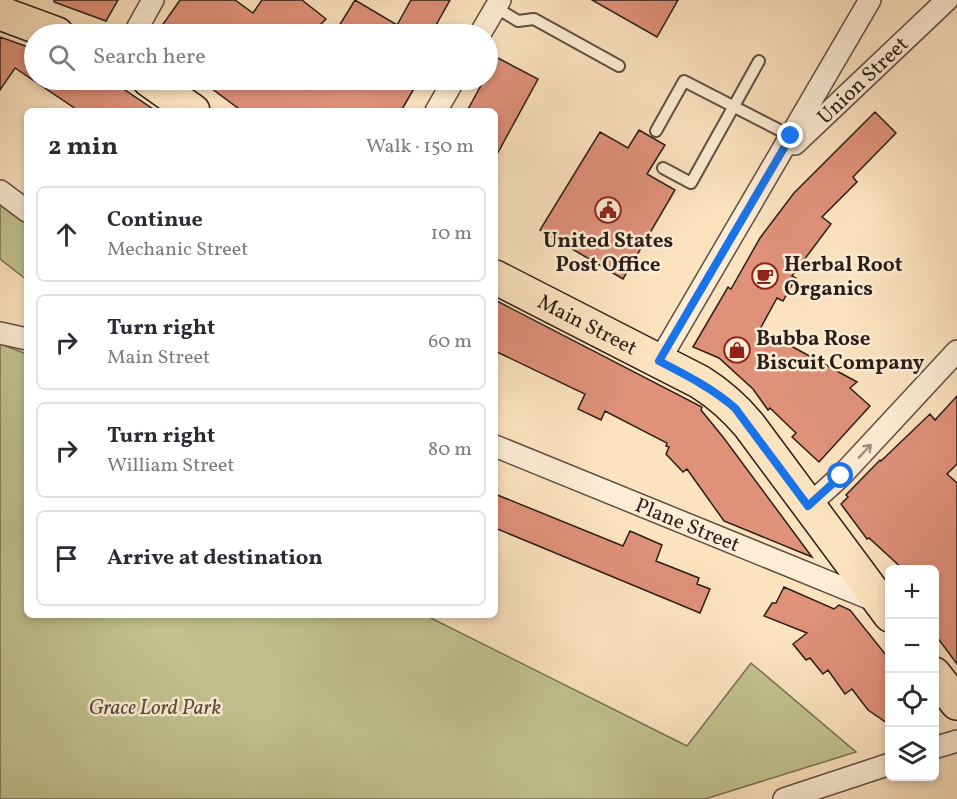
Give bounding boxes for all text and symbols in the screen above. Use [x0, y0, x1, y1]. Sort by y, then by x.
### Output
search box [24, 24, 498, 90]
street label: Union Street [811, 31, 916, 132]
icon: search [45, 41, 78, 74]
text: Search here [93, 42, 206, 73]
route end [777, 122, 803, 148]
text: 2 min [48, 129, 118, 165]
text: Walk · 150 m [366, 133, 474, 161]
public building icon: United States Post Office [593, 195, 623, 225]
text: Continue [107, 205, 203, 236]
icon: ahead [50, 218, 83, 251]
text: 10 m [431, 220, 472, 248]
place label: United States Post Office [543, 227, 673, 280]
text: Mechanic Street [107, 236, 248, 264]
place label: Herbal Root Organics [784, 251, 903, 304]
cafe icon: Herbal Root Organics [750, 261, 780, 291]
street label: Main Street [532, 288, 642, 363]
text: Turn right [107, 313, 215, 344]
place label: Bubba Rose Biscuit Company [756, 325, 925, 378]
icon: right [50, 326, 83, 359]
text: 60 m [428, 328, 472, 356]
shop icon: Bubba Rose Biscuit Company [722, 335, 752, 365]
text: Main Street [107, 344, 210, 372]
text: Turn right [107, 421, 215, 452]
icon: right [50, 434, 83, 467]
text: 80 m [428, 436, 472, 464]
one-way arrow [858, 443, 872, 458]
text: William Street [107, 452, 235, 480]
route start [827, 462, 853, 488]
street label: Plane Street [630, 492, 744, 560]
icon: arrive [50, 542, 83, 575]
text: Arrive at destination [107, 543, 323, 574]
map controls [885, 565, 939, 781]
button: + [885, 565, 939, 619]
button: − [885, 619, 939, 673]
button: locate [885, 673, 939, 727]
park label: Grace Lord Park [89, 694, 221, 723]
button: layers [885, 727, 939, 781]

